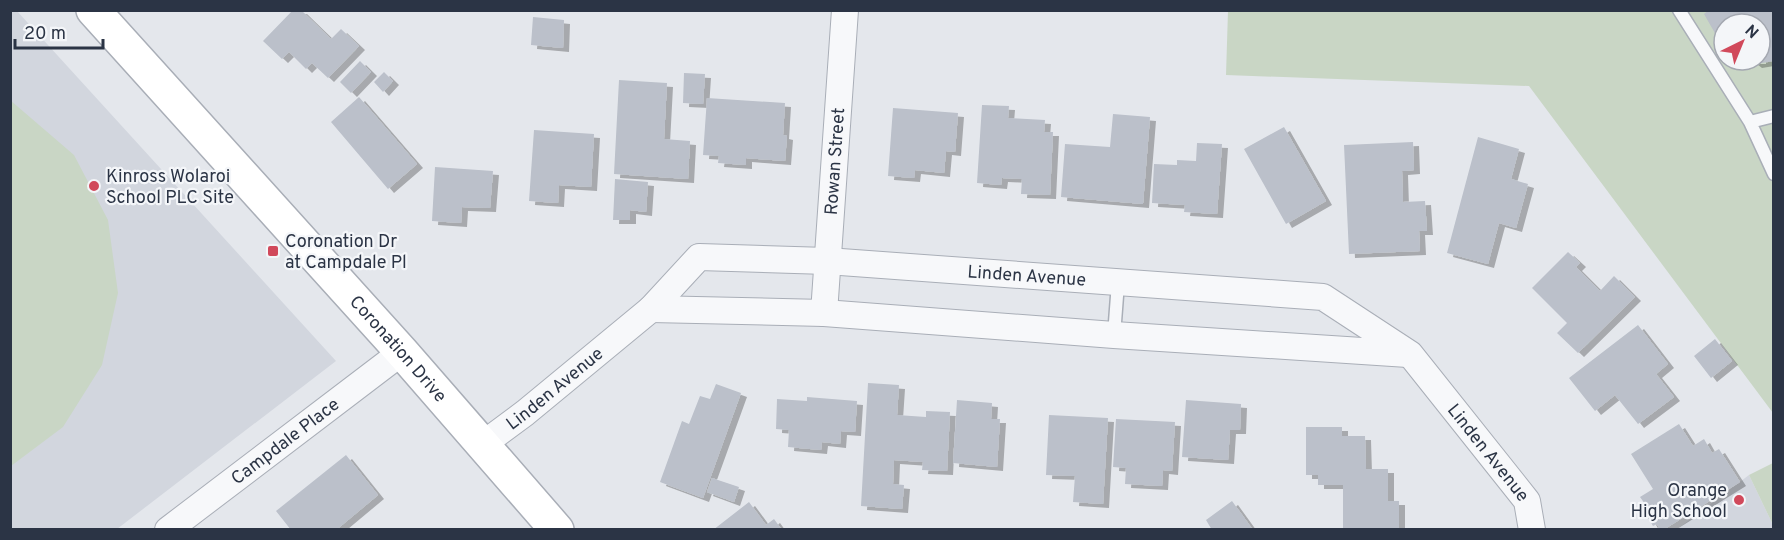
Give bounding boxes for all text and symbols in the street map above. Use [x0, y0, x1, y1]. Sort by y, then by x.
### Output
scale bar [15, 12, 104, 50]
north arrow [1712, 12, 1772, 72]
text: N [1740, 21, 1762, 44]
text: 20 m [24, 23, 66, 46]
street label: Rowan Street [821, 107, 851, 216]
place label: Kinross Wolaroi School PLC Site [106, 166, 234, 210]
marker: Kinross Wolaroi School PLC Site [87, 179, 101, 193]
place label: Coronation Dr at Campdale Pl [285, 231, 407, 275]
marker: Coronation Dr at Campdale Pl [266, 244, 280, 258]
street label: Linden Avenue [966, 261, 1087, 293]
street label: Coronation Drive [344, 291, 451, 408]
street label: Linden Avenue [502, 343, 609, 436]
street label: Campdale Place [227, 394, 345, 491]
street label: Linden Avenue [1441, 400, 1533, 507]
place label: Orange High School [1630, 480, 1727, 524]
marker: Orange High School [1732, 493, 1746, 507]

